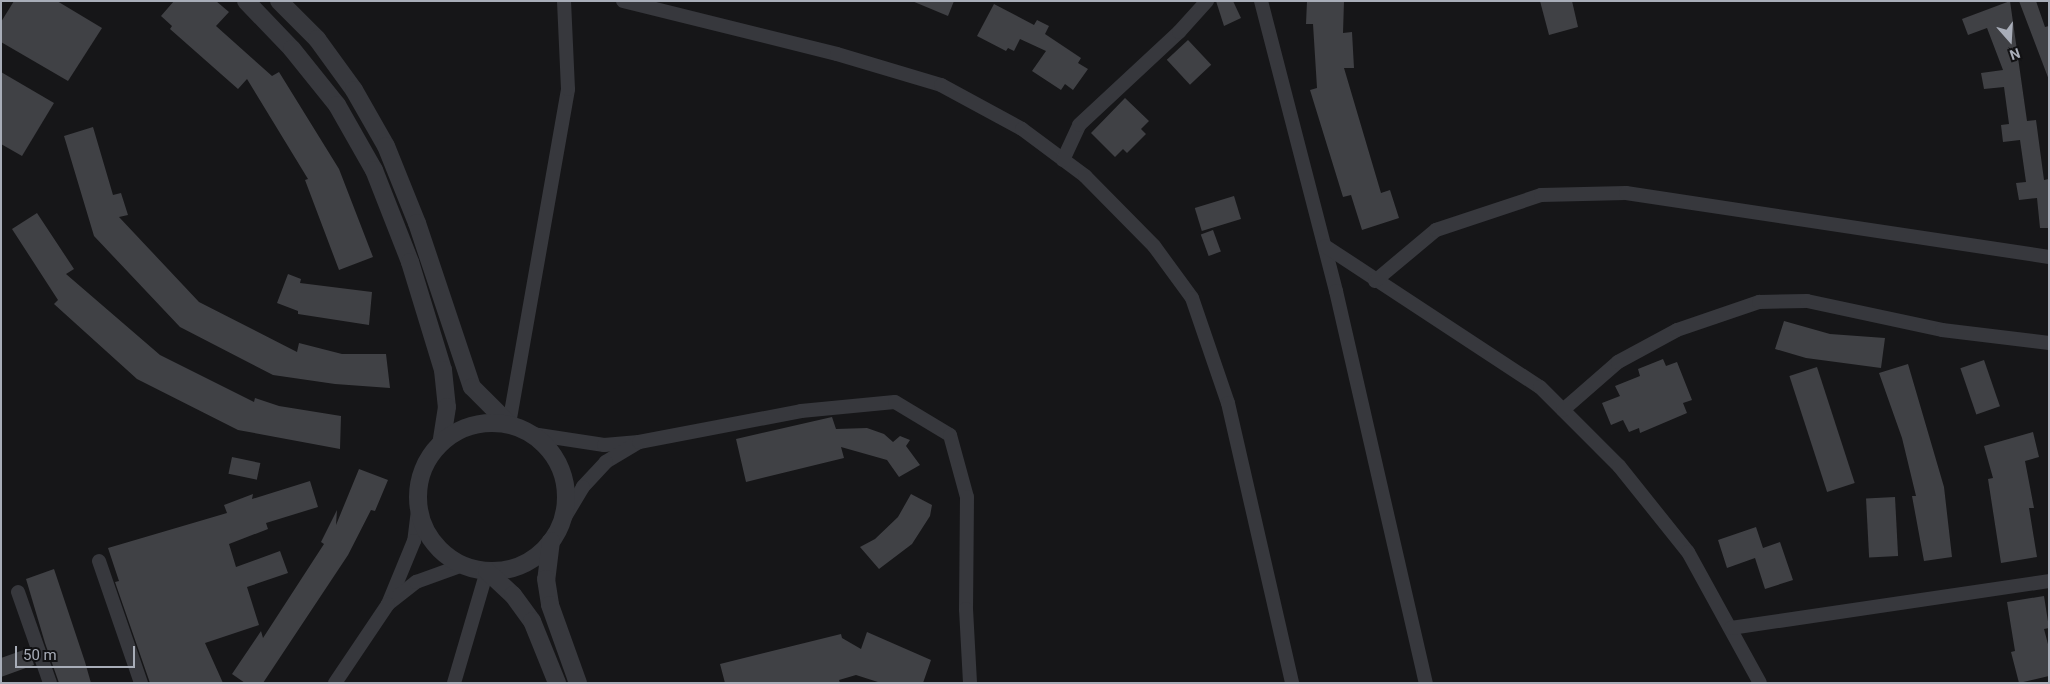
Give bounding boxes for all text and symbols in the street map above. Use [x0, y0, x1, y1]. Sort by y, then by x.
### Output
north arrow [1985, 15, 2035, 65]
text: N [2008, 45, 2022, 63]
scale bar [18, 636, 138, 668]
text: 50 m [23, 646, 57, 664]

